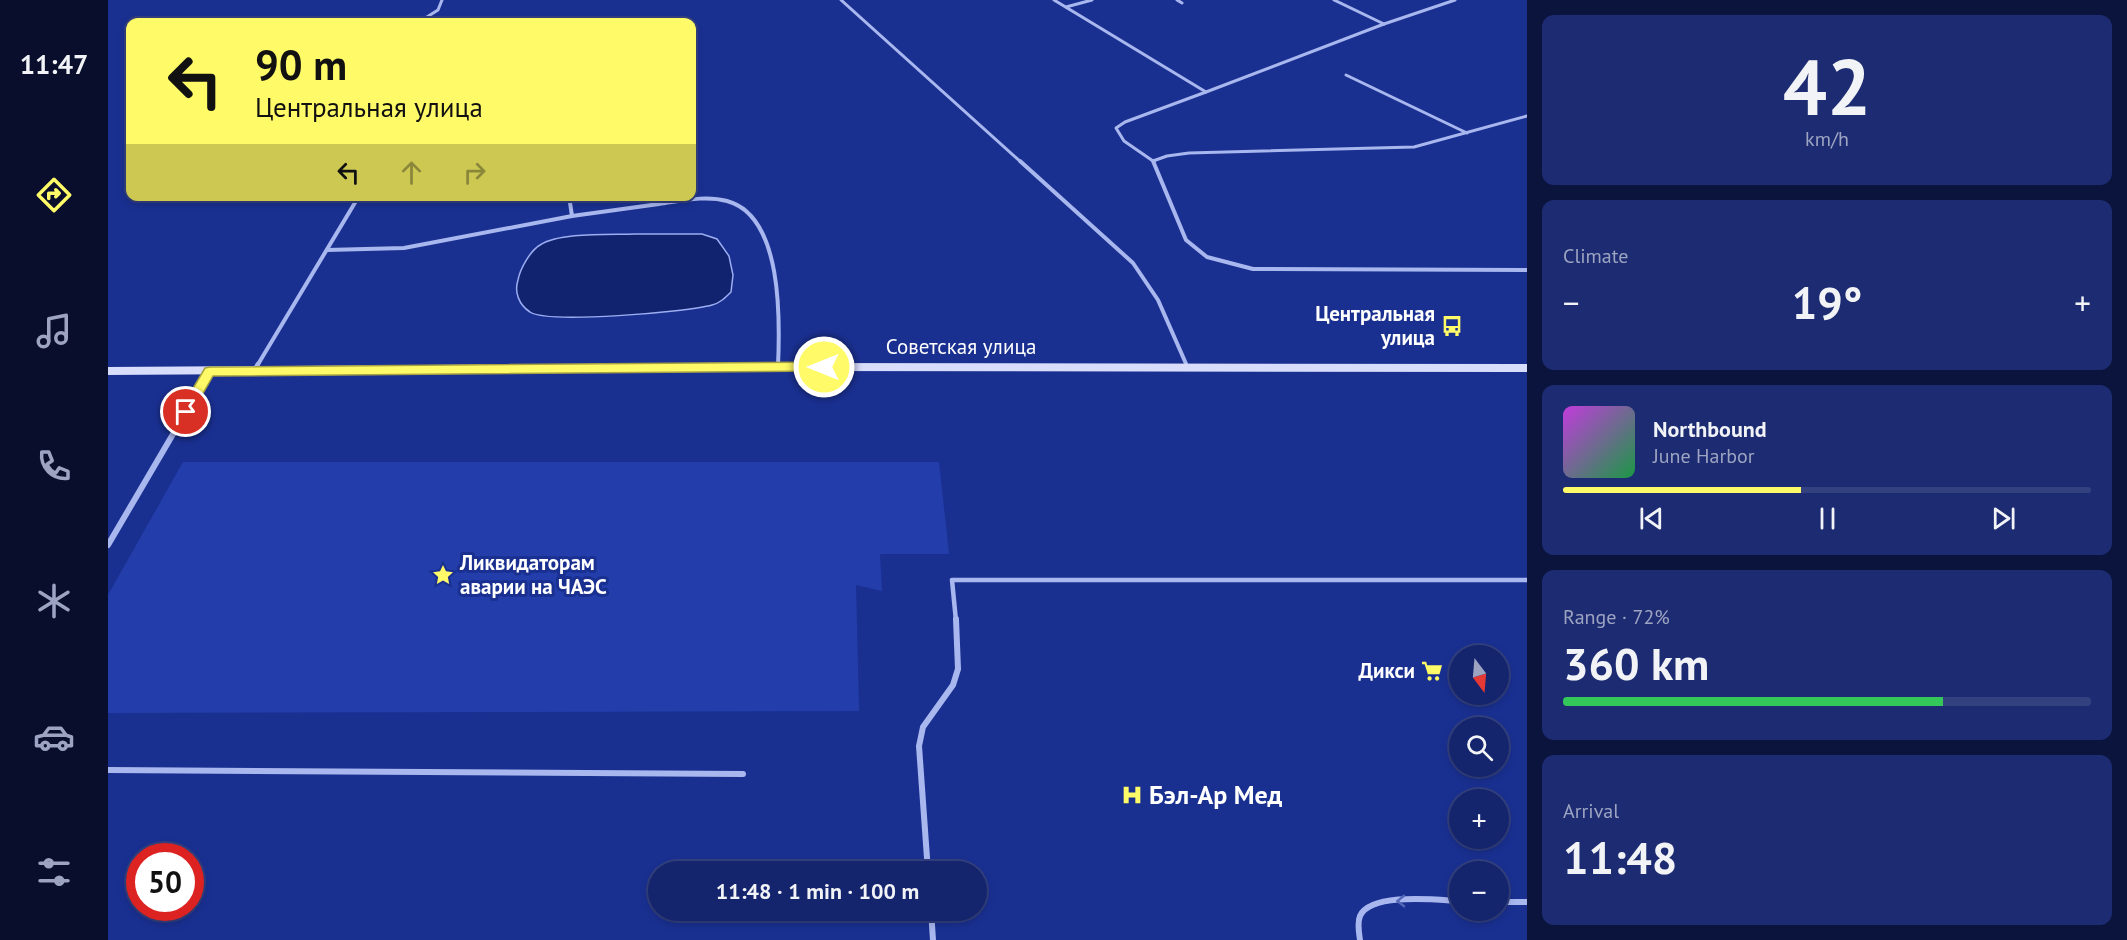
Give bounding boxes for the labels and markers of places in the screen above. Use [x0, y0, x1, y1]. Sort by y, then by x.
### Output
place label: Центральная улица [1315, 300, 1435, 351]
bus stop icon: Центральная улица [1440, 314, 1464, 338]
pin [160, 386, 211, 437]
place label: Ликвидаторам аварии на ЧАЭС [459, 549, 607, 600]
place icon: Ликвидаторам аварии на ЧАЭС [431, 563, 455, 587]
place label: Дикси [1359, 657, 1415, 684]
supermarket icon: Дикси [1420, 659, 1444, 683]
place label: Бэл-Ар Мед [1149, 778, 1283, 811]
hospital icon: Бэл-Ар Мед [1120, 783, 1144, 807]

